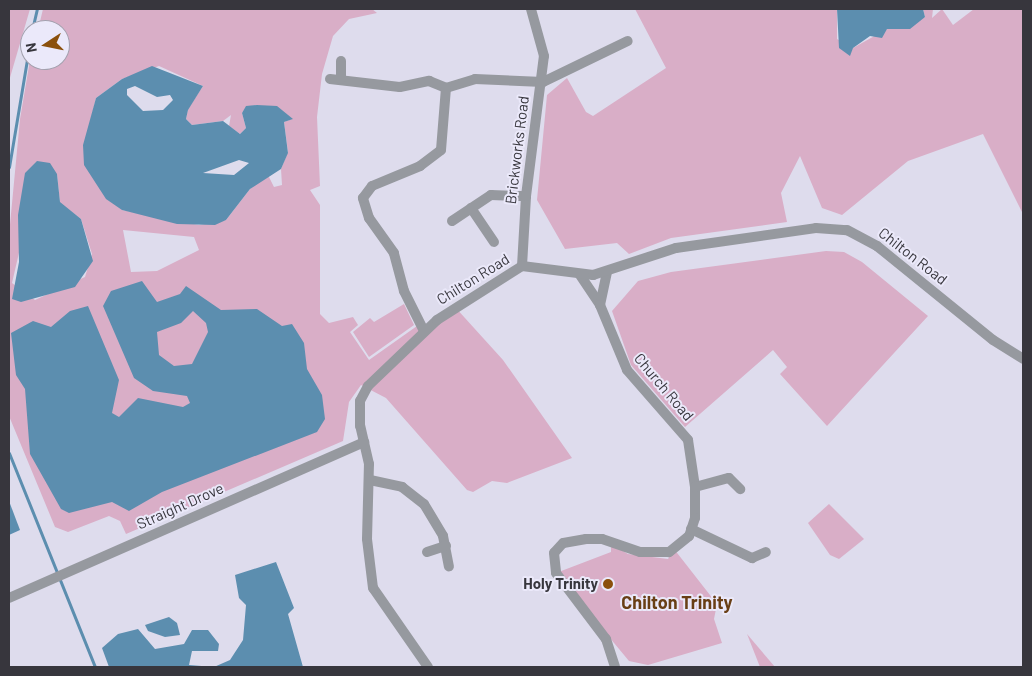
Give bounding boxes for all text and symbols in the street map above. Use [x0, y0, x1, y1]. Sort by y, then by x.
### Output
north arrow [20, 20, 70, 70]
text: N [22, 42, 40, 54]
street label: Brickworks Road [501, 95, 533, 205]
street label: Chilton Road [875, 224, 951, 288]
street label: Chilton Road [433, 250, 513, 308]
street label: Church Road [631, 350, 697, 424]
street label: Straight Drove [134, 479, 226, 533]
place label: Holy Trinity [523, 575, 598, 593]
marker: Holy Trinity [602, 578, 614, 590]
district label: Chilton Trinity [621, 591, 733, 613]

